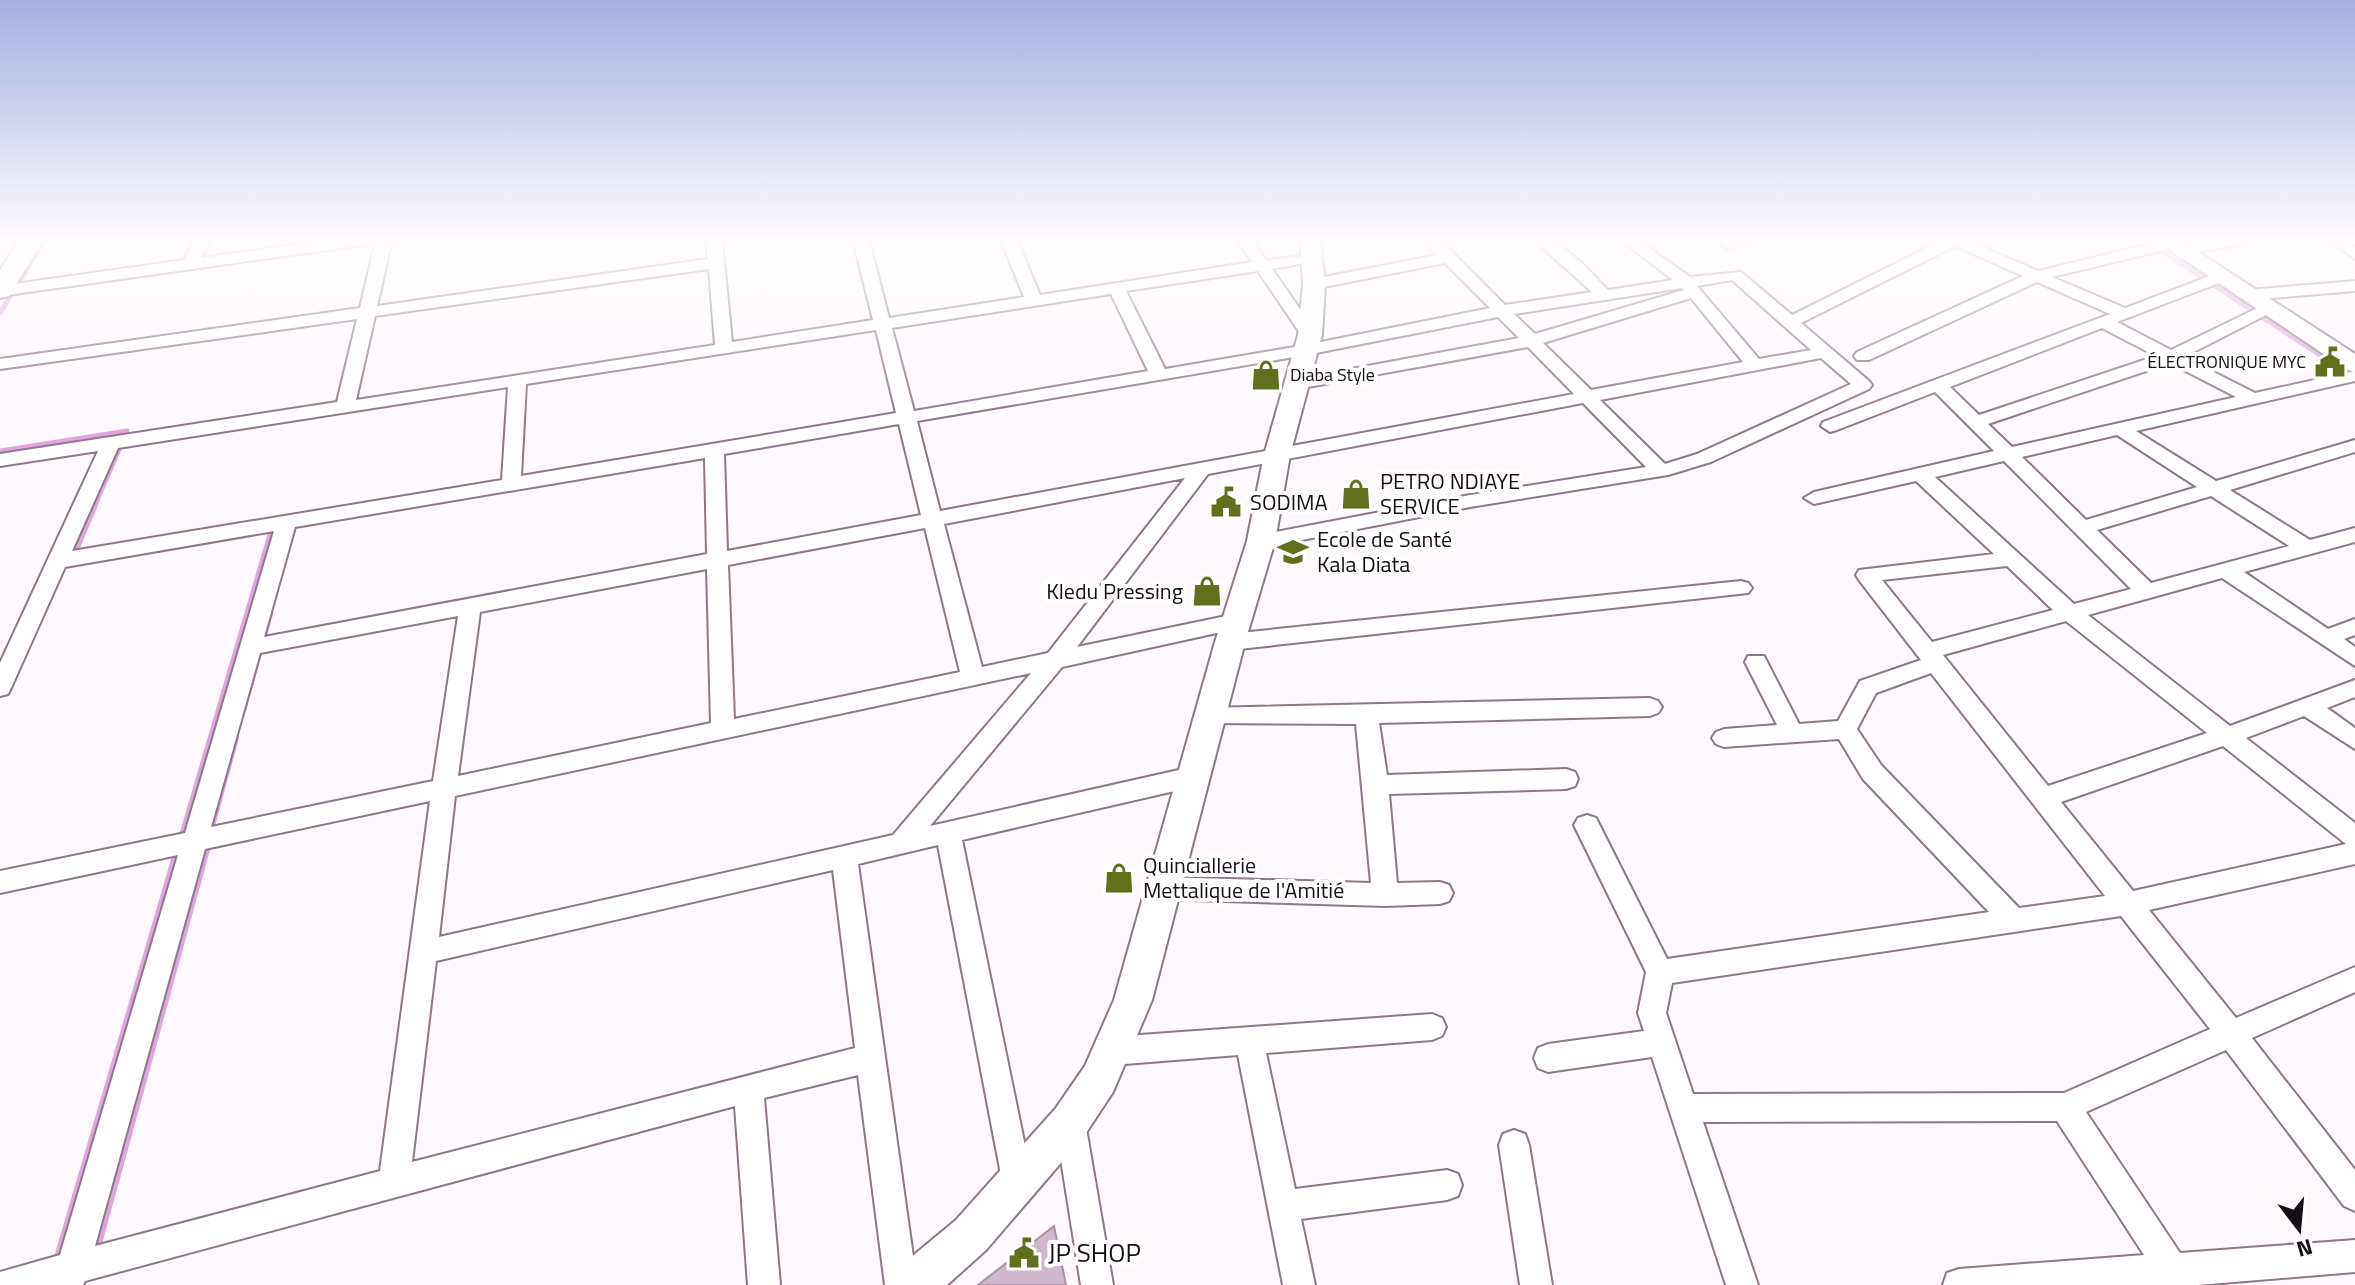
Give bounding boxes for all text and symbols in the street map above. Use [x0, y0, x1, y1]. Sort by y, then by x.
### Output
public building icon: ÉLECTRONIQUE MYC [2313, 345, 2347, 379]
place label: ÉLECTRONIQUE MYC [2147, 348, 2306, 375]
shop icon: Diaba Style [1249, 358, 1283, 392]
place label: Diaba Style [1290, 361, 1375, 388]
place label: PETRO NDIAYE SERVICE [1380, 464, 1520, 523]
shop icon: PETRO NDIAYE SERVICE [1339, 477, 1373, 511]
public building icon: SODIMA [1209, 485, 1243, 519]
place label: SODIMA [1250, 485, 1328, 519]
place label: Ecole de Santé Kala Diata [1317, 522, 1452, 581]
school or university icon: Ecole de Santé Kala Diata [1276, 535, 1310, 569]
place label: Kledu Pressing [1046, 574, 1183, 608]
shop icon: Kledu Pressing [1190, 574, 1224, 608]
place label: Quinciallerie Mettalique de l'Amitié [1143, 848, 1344, 907]
shop icon: Quinciallerie Mettalique de l'Amitié [1102, 861, 1136, 895]
north arrow [2259, 1189, 2339, 1269]
text: N [2292, 1230, 2317, 1267]
place label: JP SHOP [1048, 1233, 1141, 1272]
public building icon: JP SHOP [1007, 1236, 1041, 1270]

